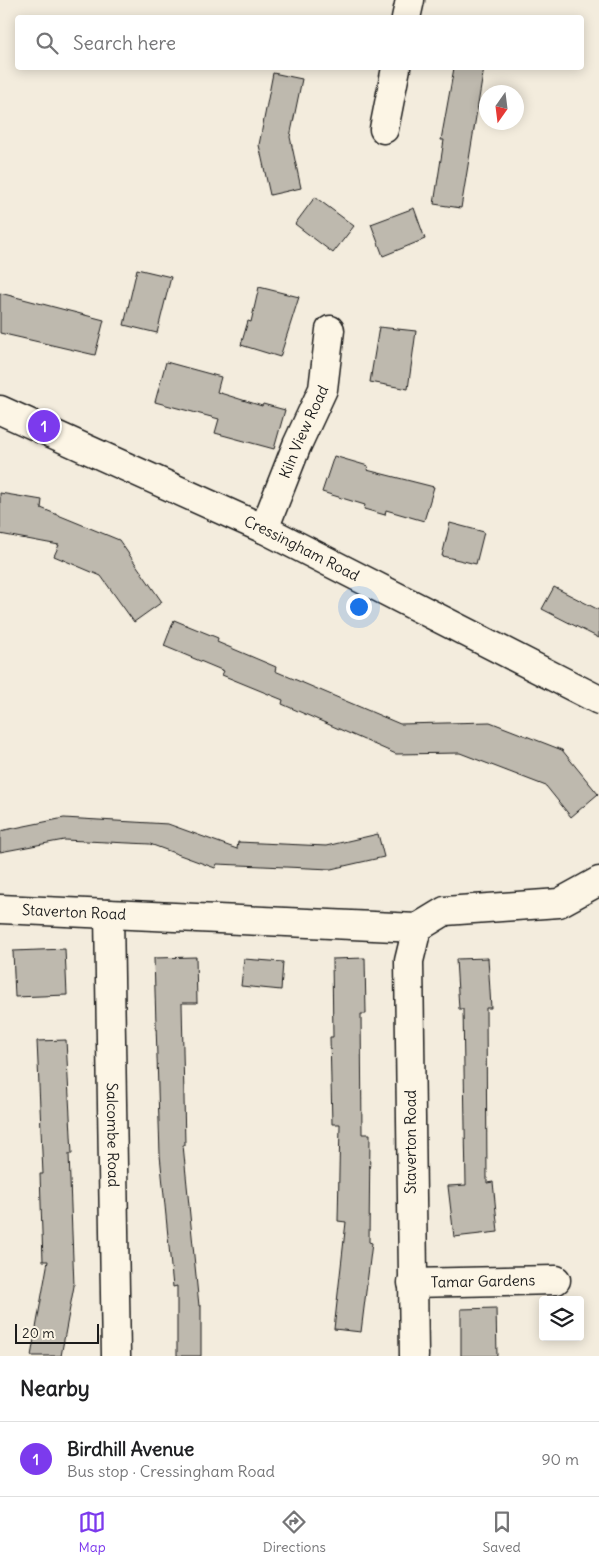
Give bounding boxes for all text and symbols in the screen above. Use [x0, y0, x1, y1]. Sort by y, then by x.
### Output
search box [15, 15, 584, 70]
icon: search [33, 29, 61, 57]
text: Search here [73, 31, 176, 55]
north arrow [479, 85, 524, 130]
street label: Kiln View Road [275, 382, 332, 481]
pin: 1 [28, 407, 60, 445]
street label: Cressingham Road [241, 511, 363, 585]
your location [346, 594, 372, 620]
street label: Staverton Road [21, 900, 127, 924]
street label: Salcombe Road [103, 1083, 123, 1188]
street label: Staverton Road [401, 1090, 420, 1194]
street label: Tamar Gardens [430, 1270, 536, 1292]
map controls [539, 1296, 584, 1341]
button: layers [539, 1296, 584, 1341]
scale bar [15, 1321, 99, 1344]
text: 20 m [22, 1324, 55, 1342]
text: Nearby [20, 1375, 90, 1402]
text: Birdhill Avenue [67, 1437, 194, 1461]
text: 1 [33, 1449, 39, 1469]
text: 90 m [541, 1449, 579, 1469]
text: Bus stop · Cressingham Road [67, 1461, 275, 1481]
tab: Map [78, 1508, 106, 1556]
tab: Directions [263, 1508, 326, 1556]
tab: Saved [482, 1508, 521, 1556]

